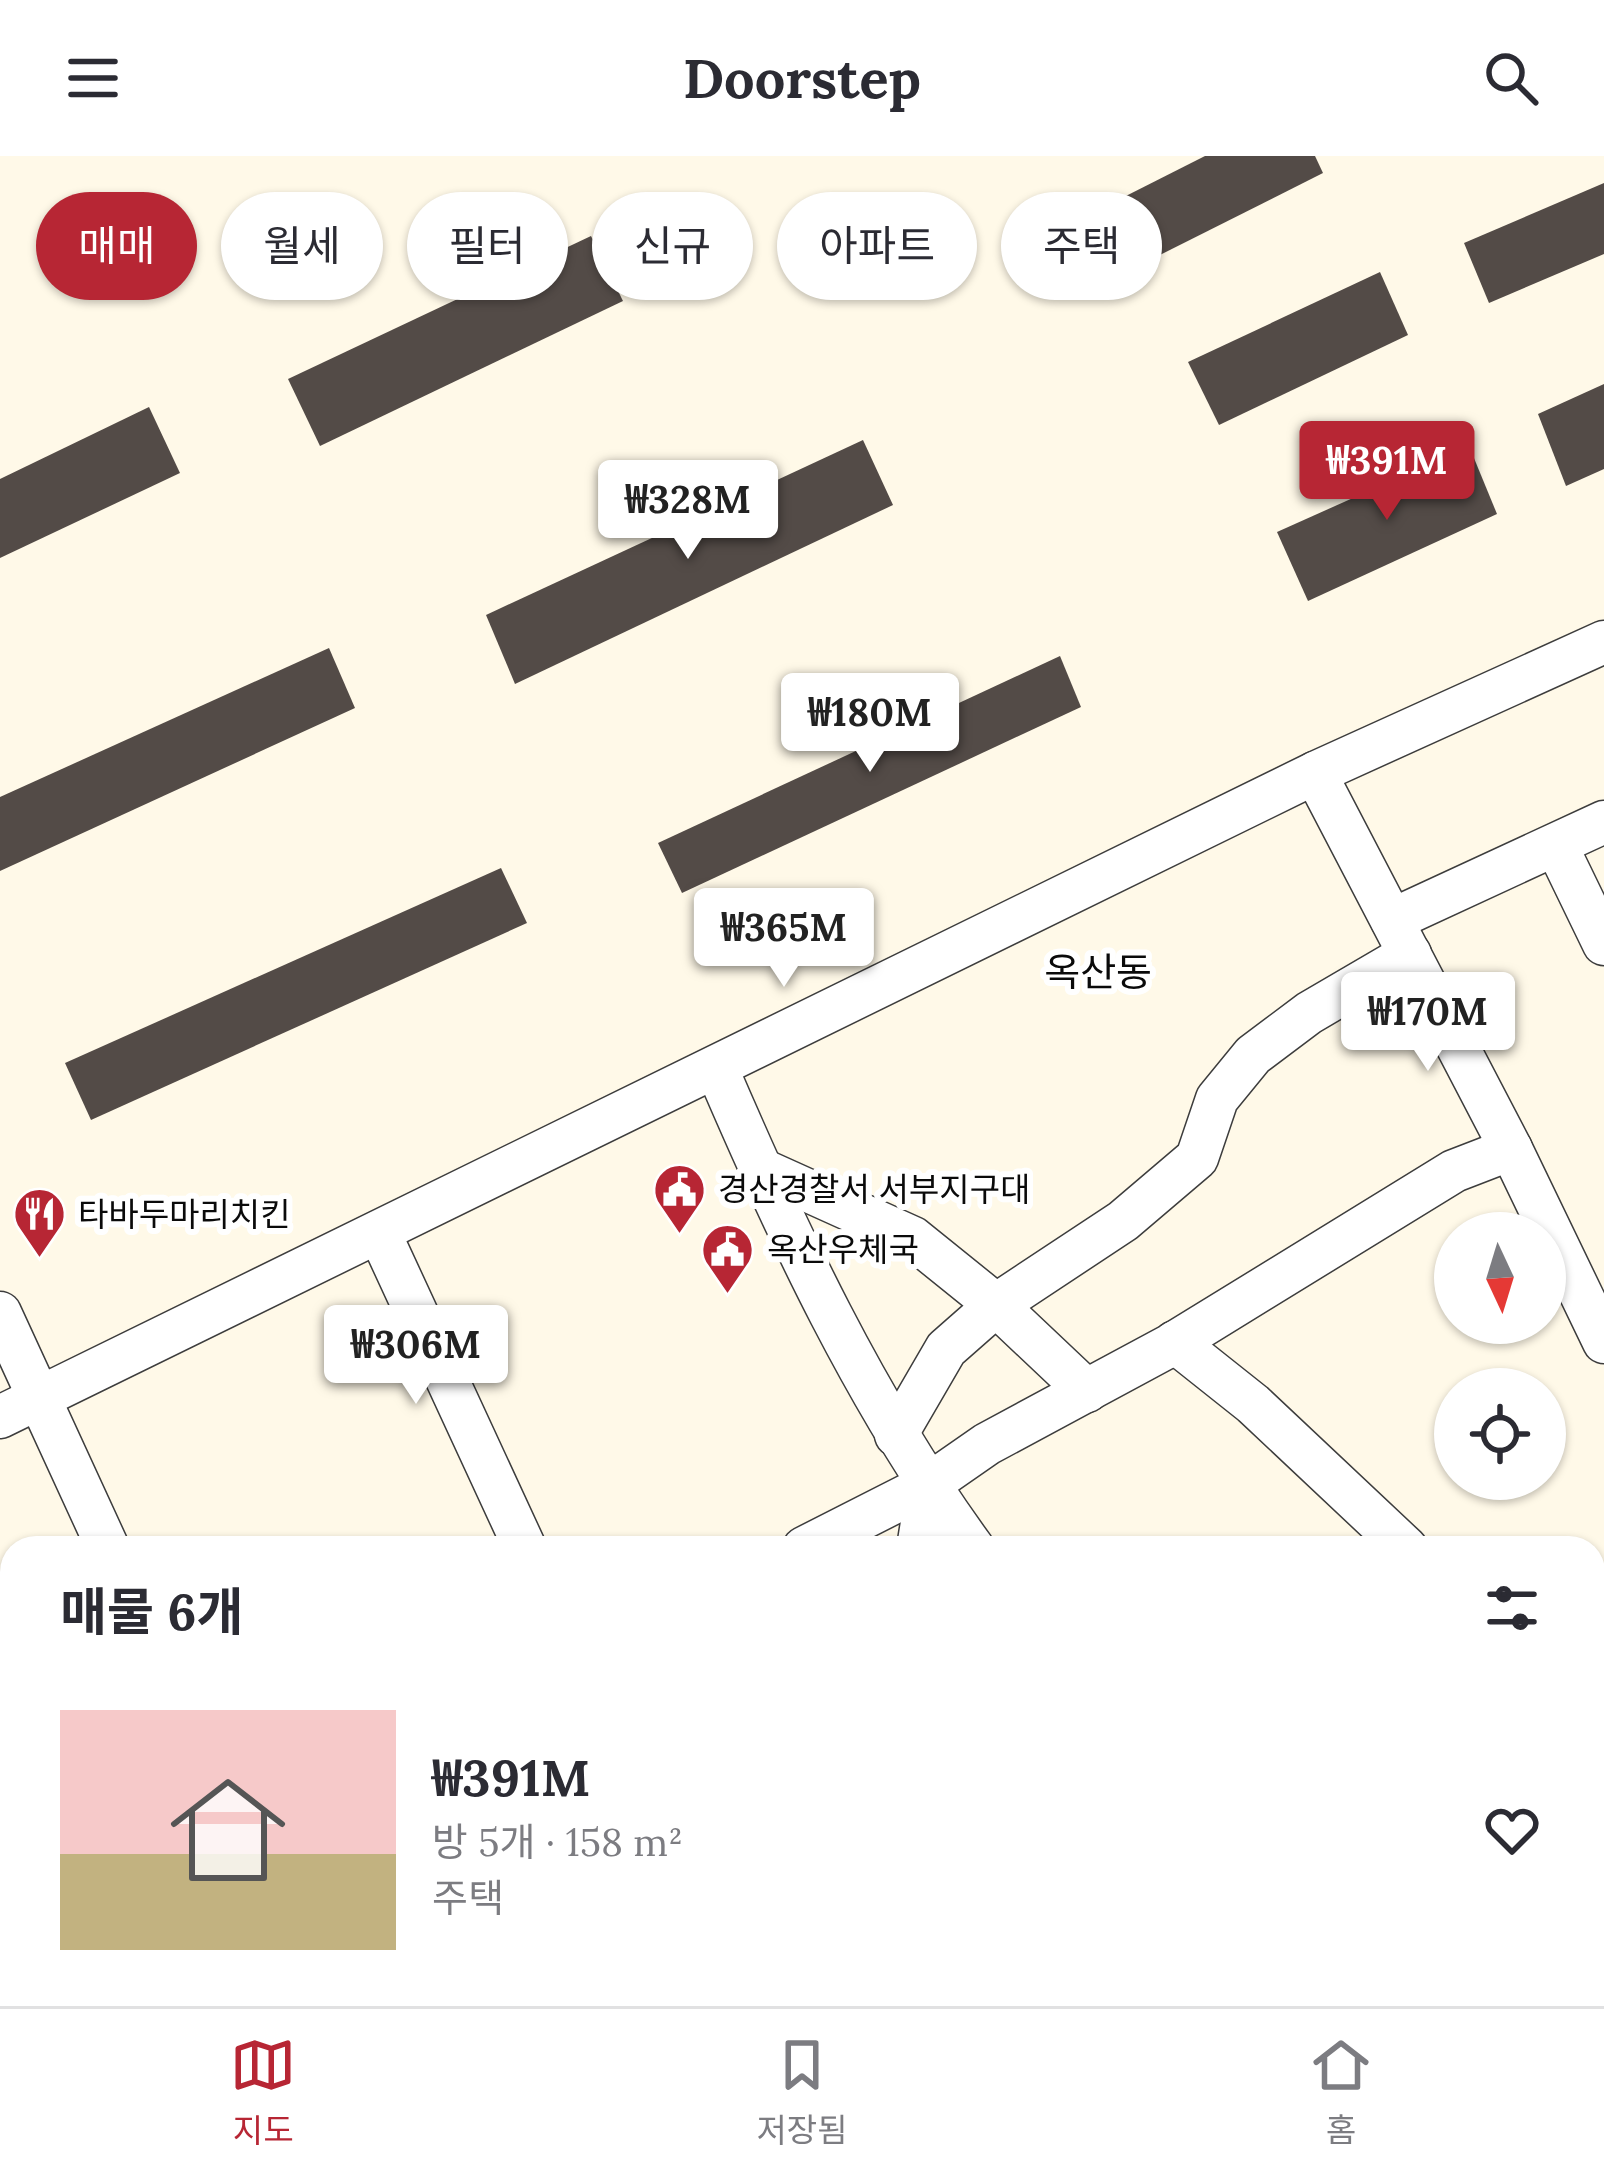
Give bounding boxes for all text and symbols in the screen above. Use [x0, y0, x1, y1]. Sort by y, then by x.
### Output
text: Doorstep [683, 44, 921, 113]
icon: menu [60, 45, 126, 111]
icon: search [1478, 45, 1544, 111]
chip: 매매 [36, 192, 197, 300]
chip: 월세 [221, 192, 383, 300]
chip: 필터 [407, 192, 568, 300]
chip: 신규 [592, 192, 753, 300]
chip: 아파트 [777, 192, 977, 300]
chip: 주택 [1001, 192, 1162, 300]
pin: ₩391M [1303, 421, 1471, 523]
text: ₩391M [1326, 435, 1448, 485]
pin: ₩328M [604, 460, 772, 562]
text: ₩328M [625, 474, 751, 524]
pin: ₩180M [786, 673, 954, 775]
text: ₩180M [808, 687, 932, 737]
pin: ₩365M [700, 888, 868, 990]
text: ₩365M [721, 902, 847, 952]
district label: 옥산동 [1044, 947, 1152, 997]
pin: ₩170M [1344, 972, 1512, 1074]
text: ₩170M [1368, 986, 1488, 1036]
public building icon: 경산경찰서 서부지구대 [651, 1161, 707, 1235]
place label: 경산경찰서 서부지구대 [718, 1168, 1030, 1210]
restaurant icon: 타바두마리치킨 [11, 1186, 67, 1260]
place label: 타바두마리치킨 [78, 1193, 291, 1235]
north arrow [1434, 1212, 1566, 1344]
map controls [1434, 1212, 1566, 1500]
public building icon: 옥산우체국 [700, 1221, 756, 1295]
place label: 옥산우체국 [767, 1228, 919, 1270]
pin: ₩306M [332, 1305, 500, 1407]
text: ₩306M [351, 1319, 481, 1369]
button: locate [1434, 1368, 1566, 1500]
icon: filters [1479, 1575, 1545, 1641]
text: 매물 6개 [60, 1579, 244, 1644]
text: ₩391M [432, 1745, 590, 1810]
icon: home [156, 1758, 300, 1902]
icon: heart [1479, 1797, 1545, 1863]
text: 방 5개 · 158 m² [432, 1817, 683, 1867]
text: 주택 [432, 1873, 504, 1923]
tab: 지도 [230, 2032, 296, 2152]
tab: 저장됨 [756, 2032, 848, 2152]
tab: 홈 [1308, 2032, 1374, 2152]

